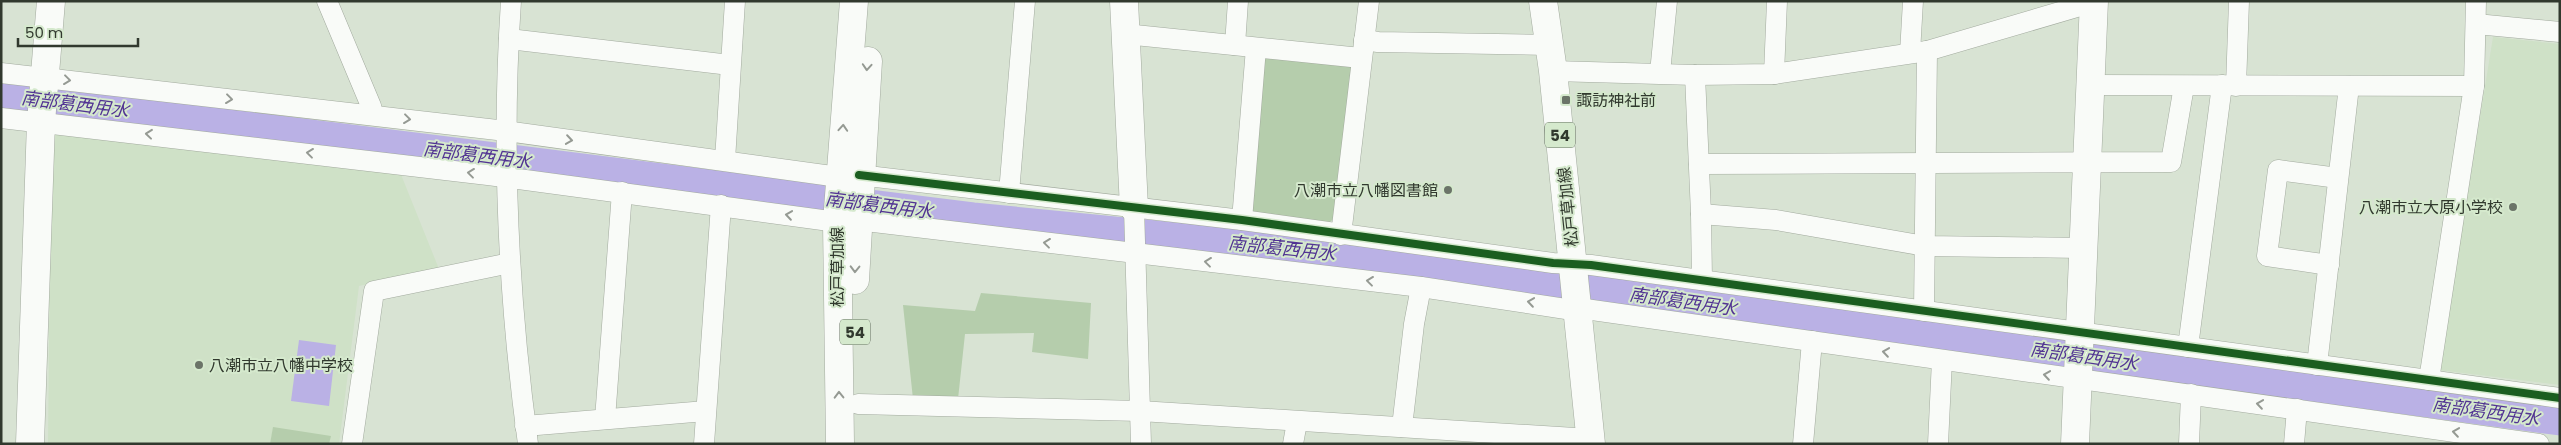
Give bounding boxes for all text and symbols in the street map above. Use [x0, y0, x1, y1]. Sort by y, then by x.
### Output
scale bar [18, 15, 138, 47]
text: 50 m [25, 22, 63, 43]
one-way arrow [862, 64, 873, 72]
one-way arrow [63, 74, 71, 85]
water label: 南部葛西用水 [20, 85, 132, 123]
place label: 諏訪神社前 [1576, 89, 1656, 112]
one-way arrow [225, 93, 233, 104]
marker: 諏訪神社前 [1560, 94, 1572, 106]
one-way arrow [403, 114, 412, 124]
road number: 54 [1545, 122, 1575, 148]
one-way arrow [838, 124, 849, 132]
one-way arrow [144, 129, 152, 140]
one-way arrow [565, 134, 573, 145]
water label: 南部葛西用水 [422, 136, 534, 174]
one-way arrow [306, 148, 314, 159]
street label: 松戸草加線 [1552, 166, 1584, 248]
one-way arrow [467, 168, 476, 178]
place label: 八潮市立八幡図書館 [1294, 179, 1438, 202]
marker: 八潮市立八幡図書館 [1442, 184, 1454, 196]
water label: 南部葛西用水 [824, 186, 936, 224]
place label: 八潮市立大原小学校 [2359, 196, 2503, 219]
marker: 八潮市立大原小学校 [2507, 201, 2519, 213]
one-way arrow [784, 210, 793, 220]
street label: 松戸草加線 [826, 227, 849, 307]
water label: 南部葛西用水 [1227, 230, 1339, 266]
one-way arrow [1043, 238, 1051, 249]
one-way arrow [1204, 257, 1212, 268]
one-way arrow [850, 266, 860, 273]
one-way arrow [1365, 276, 1373, 287]
water label: 南部葛西用水 [1628, 281, 1740, 321]
one-way arrow [1526, 298, 1535, 308]
road number: 54 [840, 320, 870, 344]
water label: 南部葛西用水 [2029, 336, 2141, 376]
one-way arrow [1882, 347, 1890, 358]
place label: 八潮市立八幡中学校 [209, 354, 353, 377]
marker: 八潮市立八幡中学校 [193, 359, 205, 371]
one-way arrow [2043, 370, 2051, 381]
one-way arrow [834, 391, 844, 398]
water label: 南部葛西用水 [2431, 391, 2543, 431]
one-way arrow [2256, 399, 2264, 410]
one-way arrow [2452, 427, 2460, 437]

